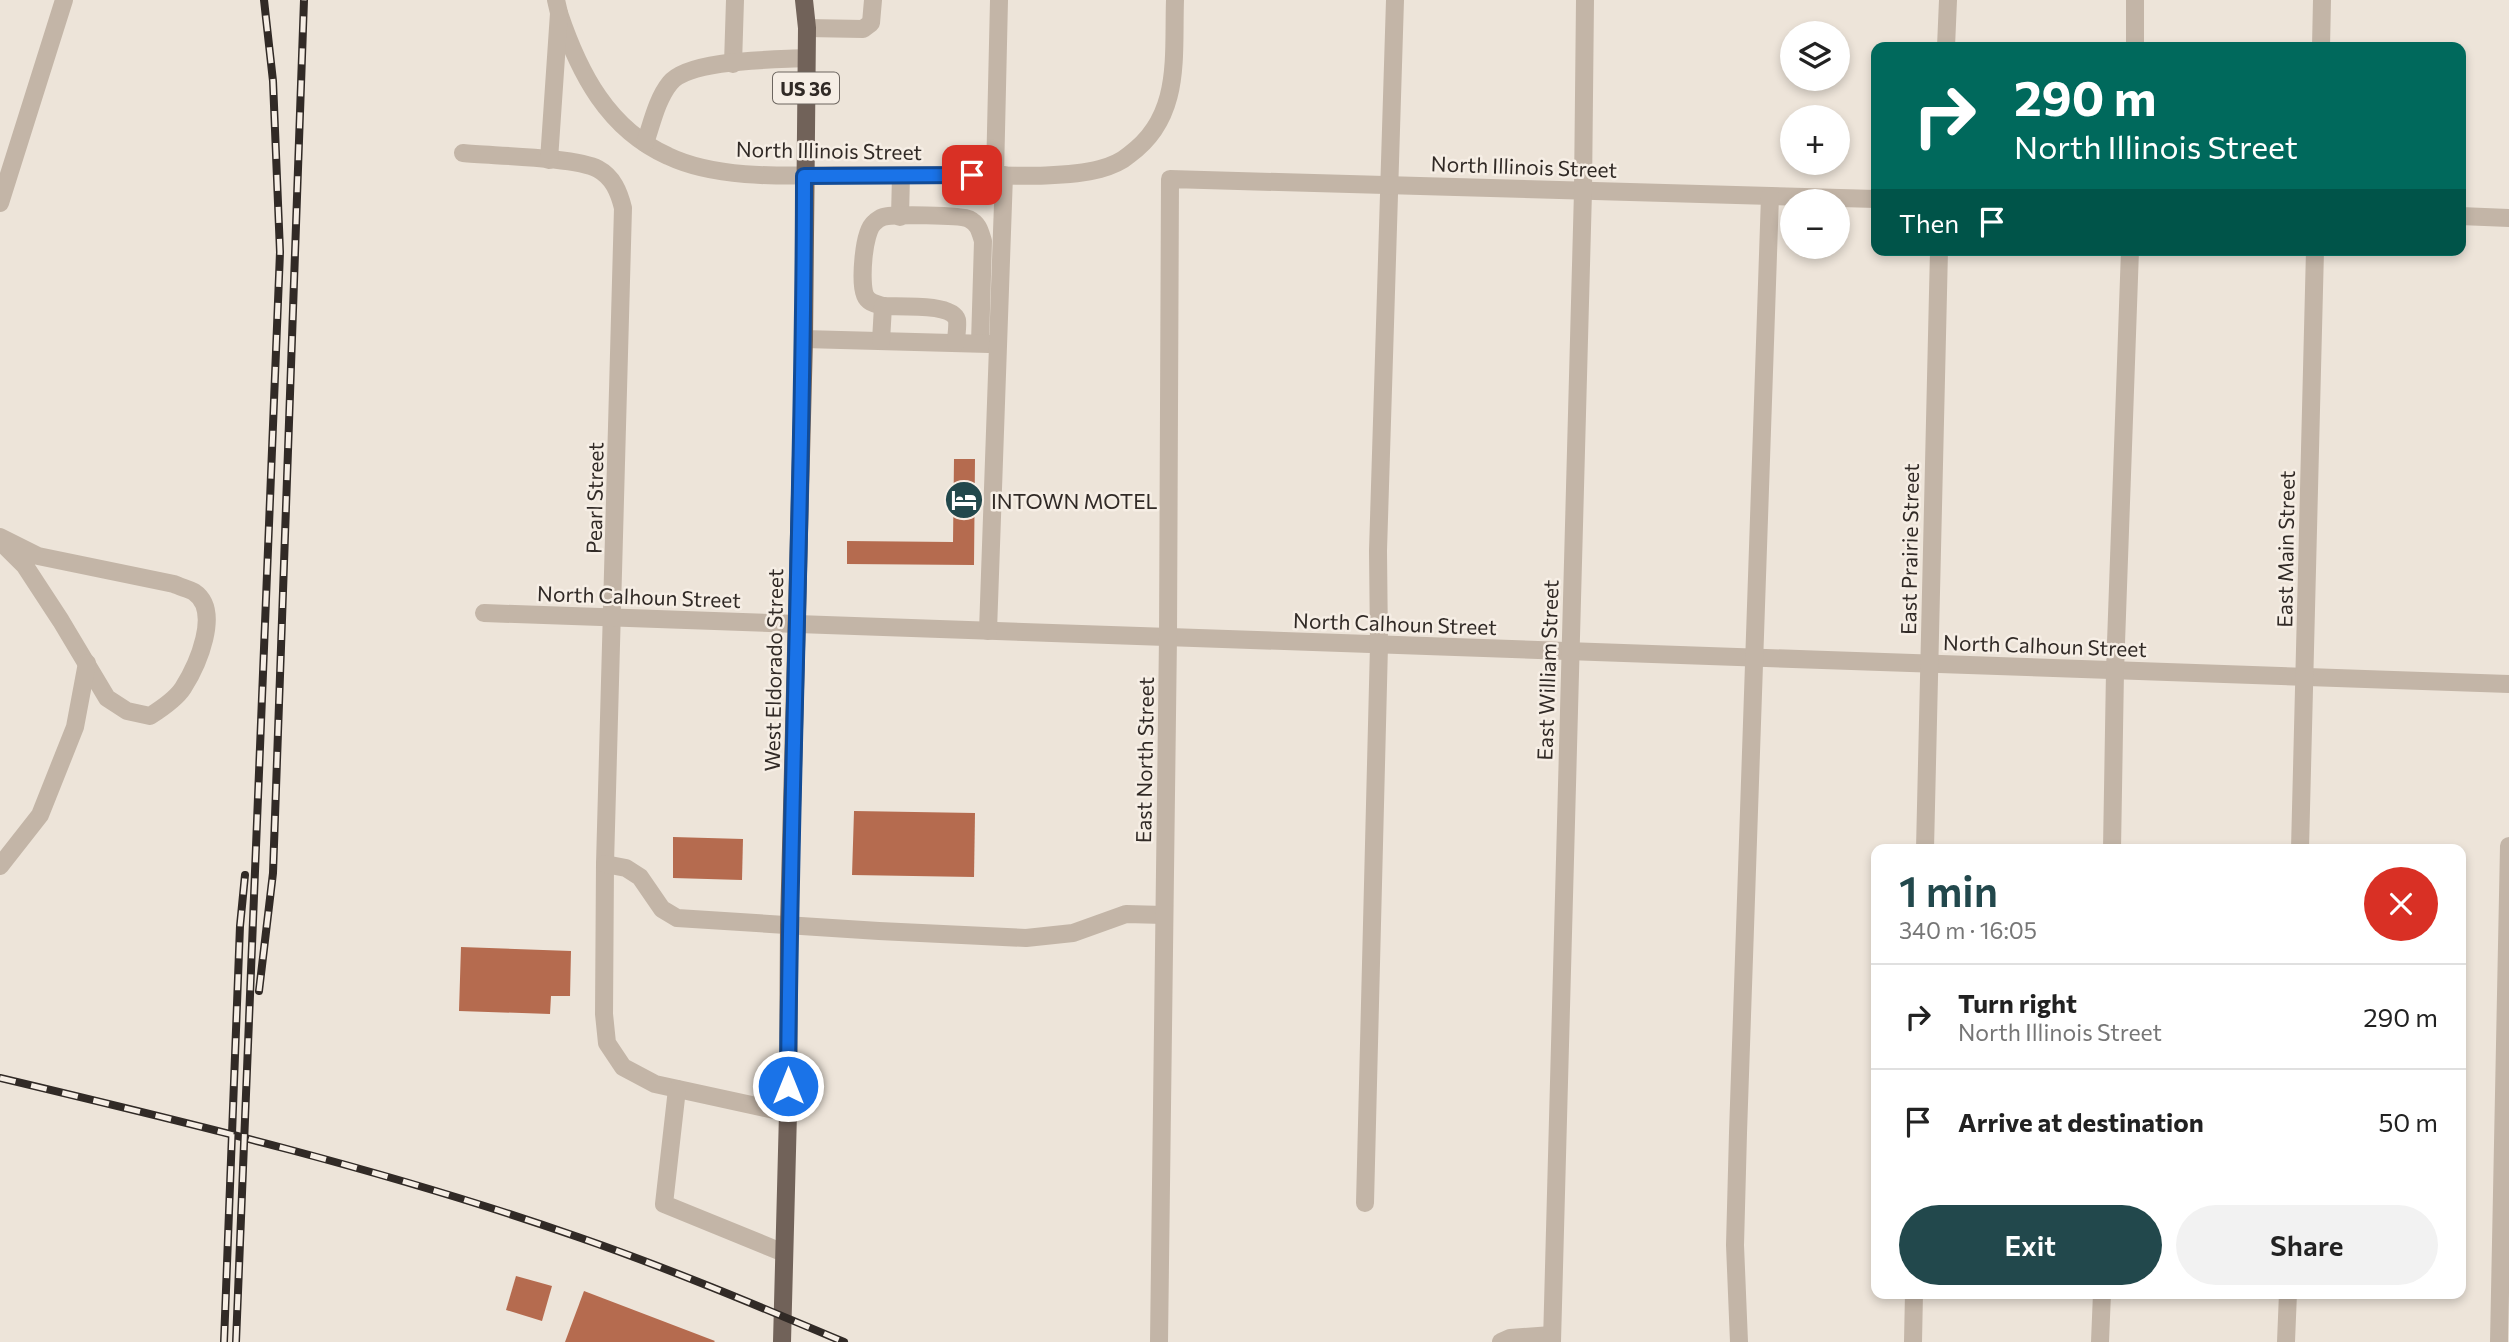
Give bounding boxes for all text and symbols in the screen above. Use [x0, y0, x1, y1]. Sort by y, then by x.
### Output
map controls [1780, 21, 1850, 259]
button: layers [1780, 21, 1850, 91]
text: 290 m [2014, 66, 2156, 126]
icon: right [1899, 70, 1990, 161]
road number: US 36 [773, 72, 839, 104]
button: + [1780, 105, 1850, 175]
text: North Illinois Street [2014, 126, 2298, 166]
street label: North Illinois Street [736, 136, 922, 164]
pin [942, 145, 1002, 205]
street label: North Illinois Street [1430, 150, 1618, 182]
icon: arrive [953, 156, 991, 194]
button: − [1780, 189, 1850, 259]
icon: arrive [1973, 203, 2011, 241]
text: Then [1899, 207, 1959, 238]
street label: Pearl Street [581, 442, 607, 554]
street label: East Prairie Street [1895, 463, 1923, 635]
street label: East Main Street [2271, 470, 2299, 628]
hotel icon: INTOWN MOTEL [943, 479, 985, 521]
place label: INTOWN MOTEL [991, 488, 1158, 513]
street label: West Eldorado Street [759, 568, 787, 772]
street label: East William Street [1531, 579, 1563, 761]
street label: North Calhoun Street [537, 580, 741, 612]
street label: North Calhoun Street [1293, 607, 1497, 639]
street label: North Calhoun Street [1943, 629, 2147, 661]
street label: East North Street [1130, 677, 1158, 843]
text: 1 min [1899, 864, 1998, 916]
button: close [2364, 867, 2438, 941]
text: 340 m · 16:05 [1899, 916, 2037, 944]
text: Turn right [1958, 987, 2077, 1018]
icon: right [1899, 998, 1937, 1036]
text: 290 m [2363, 1001, 2438, 1032]
text: North Illinois Street [1958, 1018, 2162, 1046]
position arrow [751, 1049, 825, 1123]
icon: arrive [1899, 1103, 1937, 1141]
text: Arrive at destination [1958, 1106, 2204, 1137]
text: 50 m [2378, 1106, 2438, 1137]
button: Exit [1899, 1205, 2162, 1285]
button: Share [2176, 1205, 2438, 1285]

